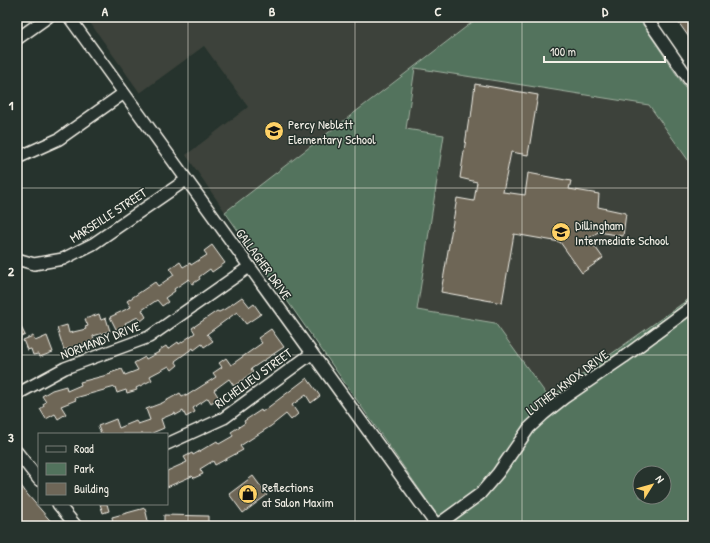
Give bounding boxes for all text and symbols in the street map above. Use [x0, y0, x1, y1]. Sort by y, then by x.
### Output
text: A [102, 2, 109, 20]
text: B [269, 2, 276, 20]
text: C [434, 2, 442, 20]
text: D [602, 2, 609, 20]
scale bar [544, 38, 665, 64]
text: 100 m [550, 43, 576, 60]
text: 1 [9, 96, 14, 114]
place label: Percy Neblett Elementary School [288, 115, 376, 148]
school or university icon: Percy Neblett Elementary School [263, 120, 285, 142]
street label: MARSEILLE STREET [66, 183, 151, 247]
place label: Dillingham Intermediate School [575, 216, 669, 249]
school or university icon: Dillingham Intermediate School [550, 221, 572, 243]
street label: GALLAGHER DRIVE [232, 225, 296, 303]
text: 2 [8, 262, 15, 280]
street label: NORMANDY DRIVE [57, 316, 143, 363]
street label: RICHELLIEU STREET [210, 343, 296, 412]
street label: LUTHER KNOX DRIVE [522, 345, 612, 419]
text: 3 [8, 428, 14, 446]
legend [38, 433, 168, 505]
text: Road [74, 440, 94, 457]
text: Park [74, 460, 94, 477]
north arrow [632, 465, 672, 505]
text: N [653, 472, 667, 486]
place label: Reflections at Salon Maxim [262, 478, 334, 511]
text: Building [74, 480, 109, 497]
shop icon: Reflections at Salon Maxim [237, 483, 259, 505]

